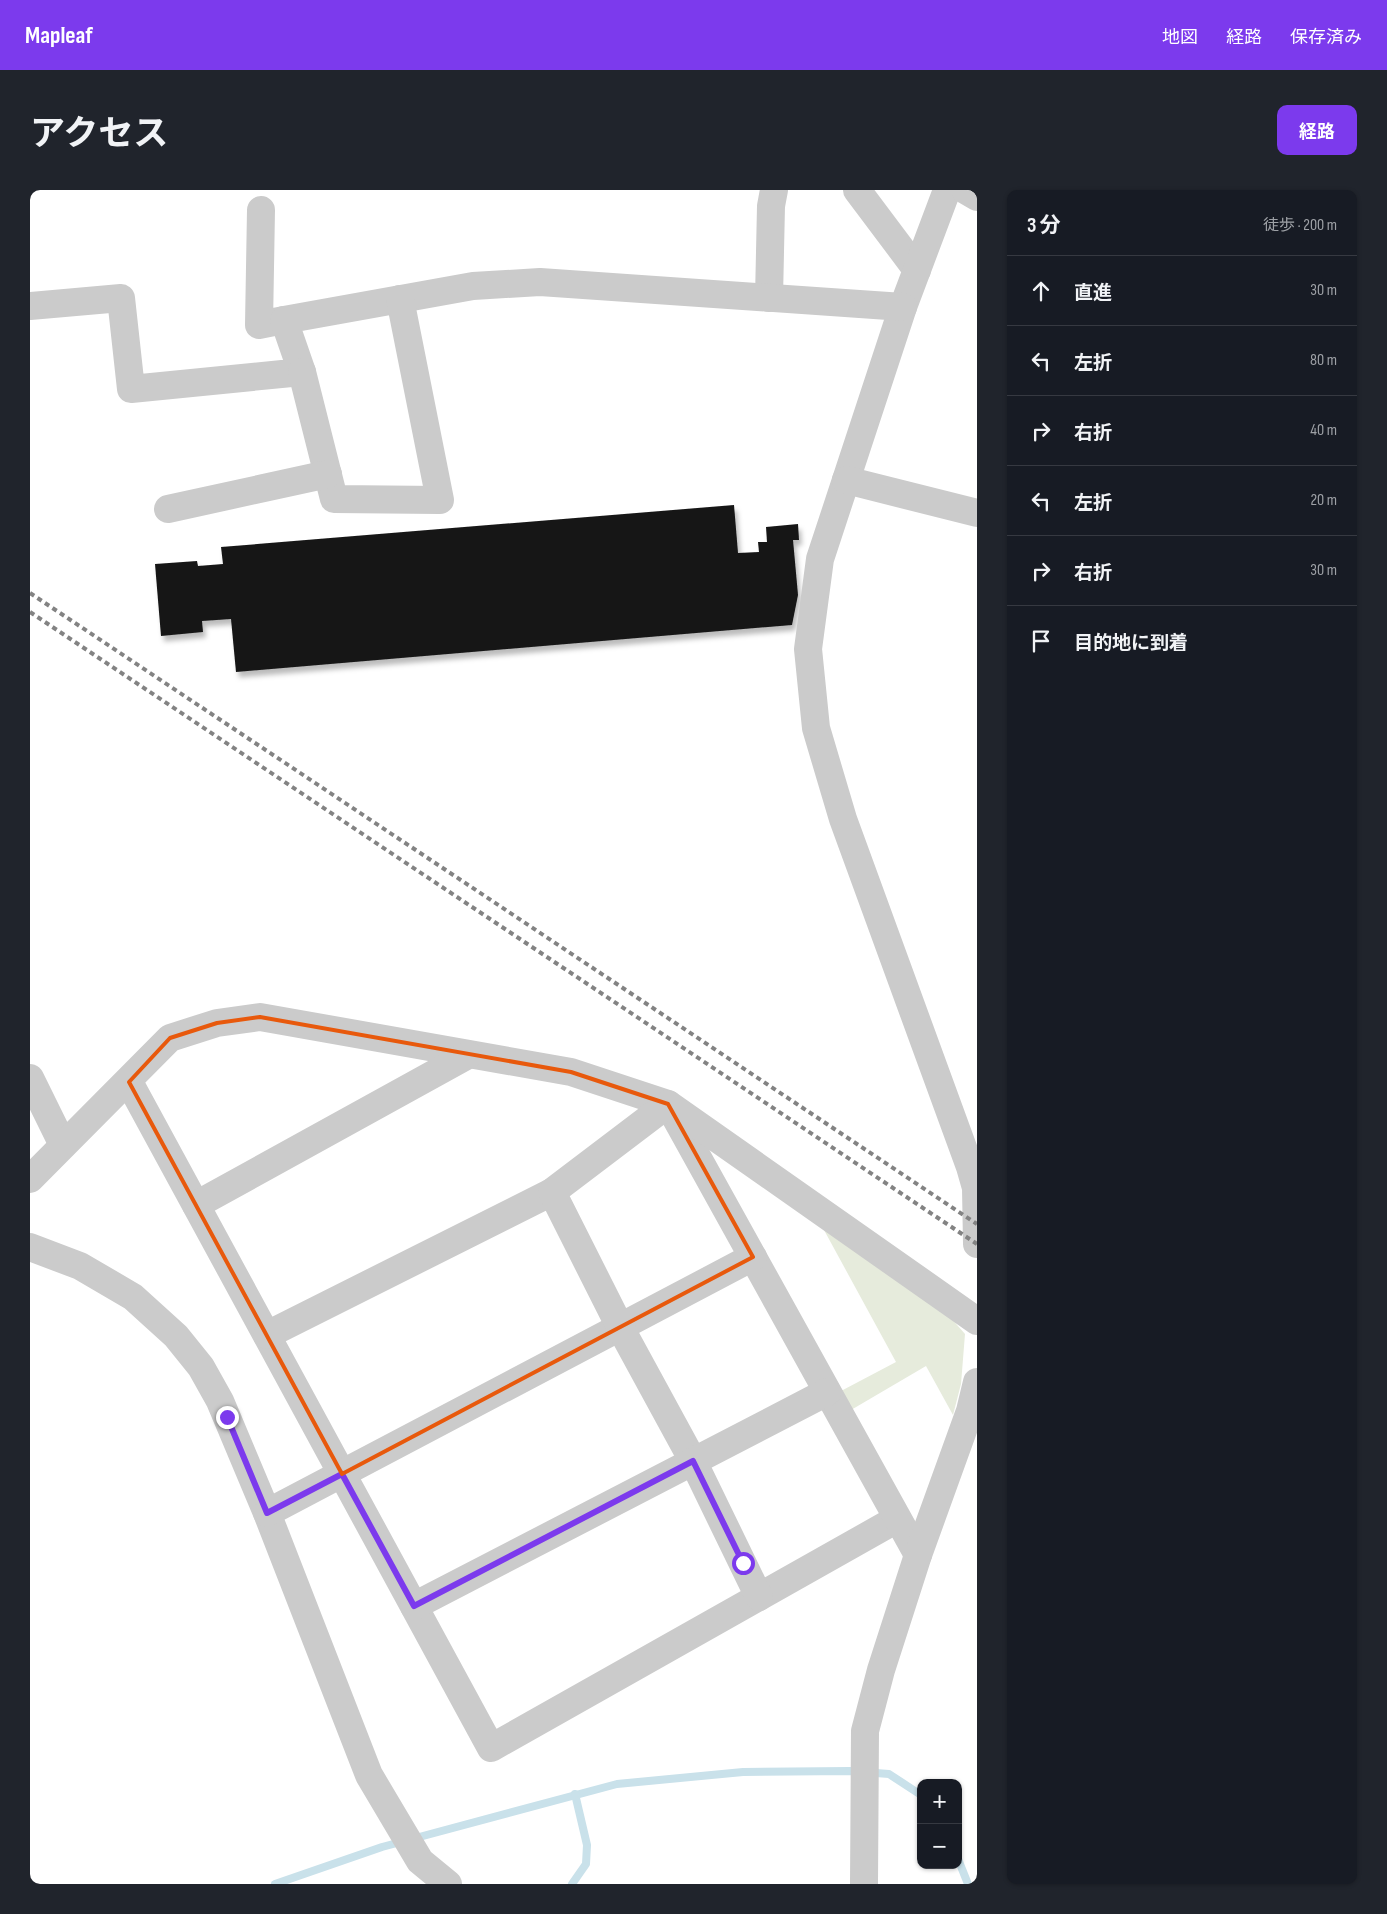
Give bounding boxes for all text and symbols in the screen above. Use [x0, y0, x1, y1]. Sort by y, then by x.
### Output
text: Mapleaf [25, 21, 93, 50]
text: 地図 [1162, 27, 1198, 48]
text: 経路 [1226, 27, 1262, 48]
text: 保存済み [1290, 27, 1362, 48]
button: 経路 [1277, 105, 1357, 155]
text: アクセス [30, 113, 168, 156]
text: 3 分 [1027, 213, 1061, 238]
text: 徒歩 · 200 m [1263, 216, 1337, 235]
icon: ahead [1027, 277, 1055, 305]
text: 30 m [1310, 281, 1337, 300]
text: 直進 [1074, 282, 1112, 305]
icon: left [1027, 347, 1055, 375]
text: 80 m [1310, 351, 1337, 370]
text: 左折 [1074, 352, 1112, 375]
icon: right [1027, 417, 1055, 445]
text: 40 m [1310, 421, 1337, 440]
text: 右折 [1074, 422, 1112, 445]
icon: left [1027, 487, 1055, 515]
text: 20 m [1310, 491, 1337, 510]
text: 左折 [1074, 492, 1112, 515]
icon: right [1027, 557, 1055, 585]
text: 30 m [1310, 561, 1337, 580]
text: 右折 [1074, 562, 1112, 585]
icon: arrive [1027, 627, 1055, 655]
text: 目的地に到着 [1074, 632, 1188, 655]
route end [216, 1406, 239, 1429]
route start [732, 1552, 755, 1575]
map controls [917, 1779, 962, 1869]
button: + [917, 1779, 962, 1824]
button: − [917, 1824, 962, 1869]

